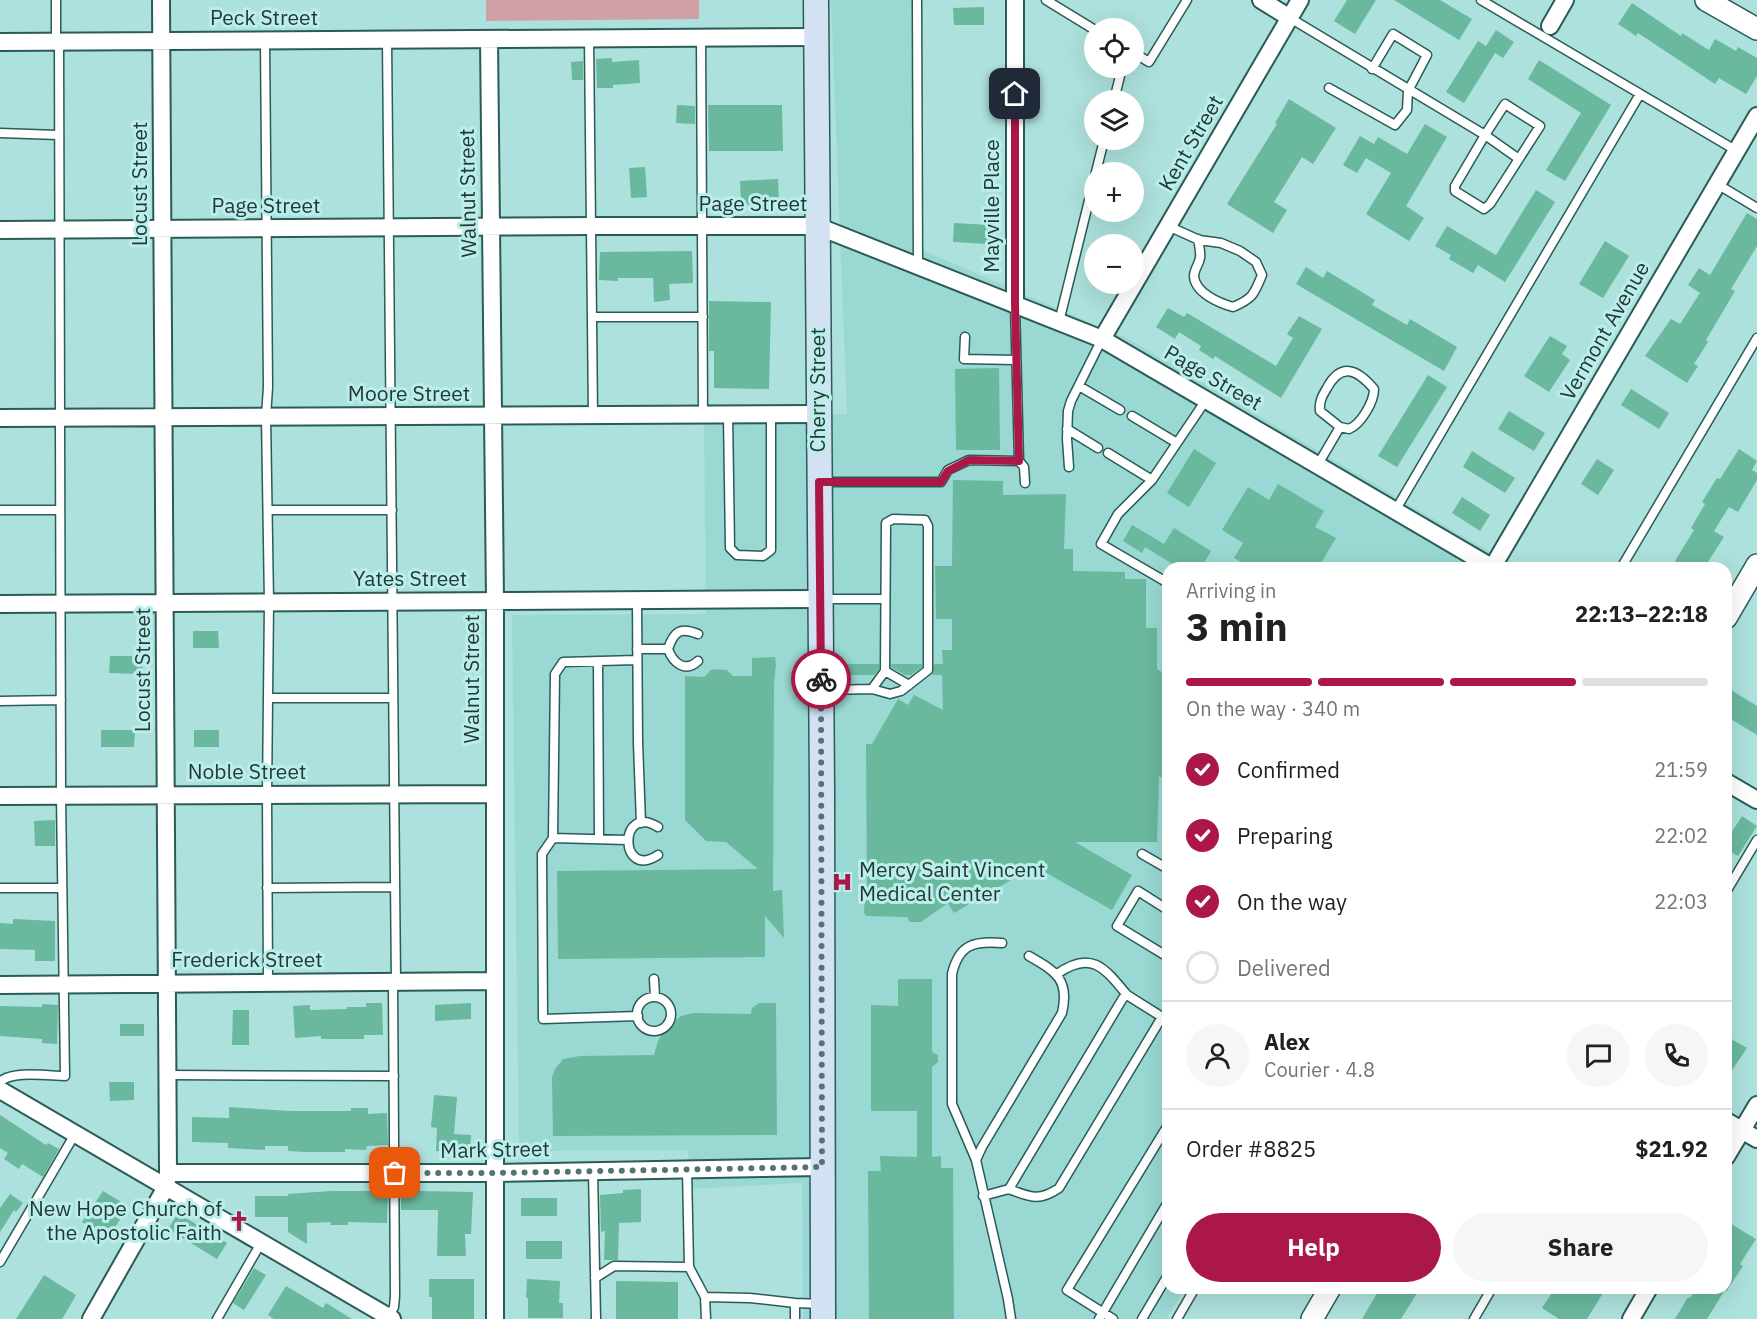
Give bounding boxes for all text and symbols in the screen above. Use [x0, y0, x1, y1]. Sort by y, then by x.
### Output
street label: Peck Street [210, 3, 318, 31]
map controls [1084, 18, 1144, 294]
button: locate [1084, 18, 1144, 78]
pin [989, 68, 1040, 119]
icon: home [998, 77, 1031, 110]
button: layers [1084, 90, 1144, 150]
street label: Kent Street [1151, 90, 1229, 195]
street label: Locust Street [125, 122, 153, 246]
street label: Walnut Street [452, 128, 482, 258]
street label: Mayville Place [977, 139, 1005, 273]
button: + [1084, 162, 1144, 222]
street label: Page Street [699, 189, 807, 217]
street label: Page Street [212, 191, 320, 219]
button: − [1084, 234, 1144, 294]
street label: Vermont Avenue [1553, 256, 1655, 405]
street label: Cherry Street [803, 327, 831, 453]
street label: Page Street [1159, 338, 1268, 416]
street label: Moore Street [348, 379, 470, 407]
street label: Yates Street [353, 564, 467, 592]
text: Arriving in [1186, 577, 1276, 604]
text: 22:13–22:18 [1575, 599, 1708, 628]
text: 3 min [1186, 601, 1288, 652]
street label: Locust Street [128, 608, 156, 732]
street label: Walnut Street [457, 614, 485, 744]
courier [791, 649, 851, 709]
icon: bike [805, 663, 838, 696]
text: On the way · 340 m [1186, 695, 1360, 722]
icon: check [1186, 753, 1219, 786]
text: Confirmed [1237, 755, 1340, 784]
text: 21:59 [1654, 756, 1708, 783]
street label: Noble Street [188, 757, 306, 785]
icon: check [1186, 819, 1219, 852]
text: Preparing [1237, 821, 1332, 850]
text: 22:02 [1654, 822, 1708, 849]
place label: Mercy Saint Vincent Medical Center [859, 855, 1045, 907]
hospital icon: Mercy Saint Vincent Medical Center [830, 870, 854, 894]
icon: check [1186, 885, 1219, 918]
text: On the way [1237, 887, 1347, 916]
text: 22:03 [1654, 888, 1708, 915]
street label: Frederick Street [171, 945, 323, 973]
text: Delivered [1237, 953, 1331, 982]
button: person [1186, 1024, 1249, 1087]
button: chat [1567, 1024, 1630, 1087]
button: phone [1645, 1024, 1708, 1087]
text: Alex [1264, 1027, 1310, 1056]
text: Courier · 4.8 [1264, 1056, 1375, 1083]
street label: Mark Street [440, 1134, 550, 1164]
text: Order #8825 [1186, 1134, 1316, 1163]
text: $21.92 [1635, 1134, 1708, 1163]
pin [369, 1147, 420, 1198]
icon: bag [378, 1156, 411, 1189]
place label: New Hope Church of the Apostolic Faith [29, 1194, 222, 1246]
church icon: New Hope Church of the Apostolic Faith [227, 1209, 251, 1233]
button: Help [1186, 1213, 1441, 1282]
button: Share [1453, 1213, 1708, 1282]

